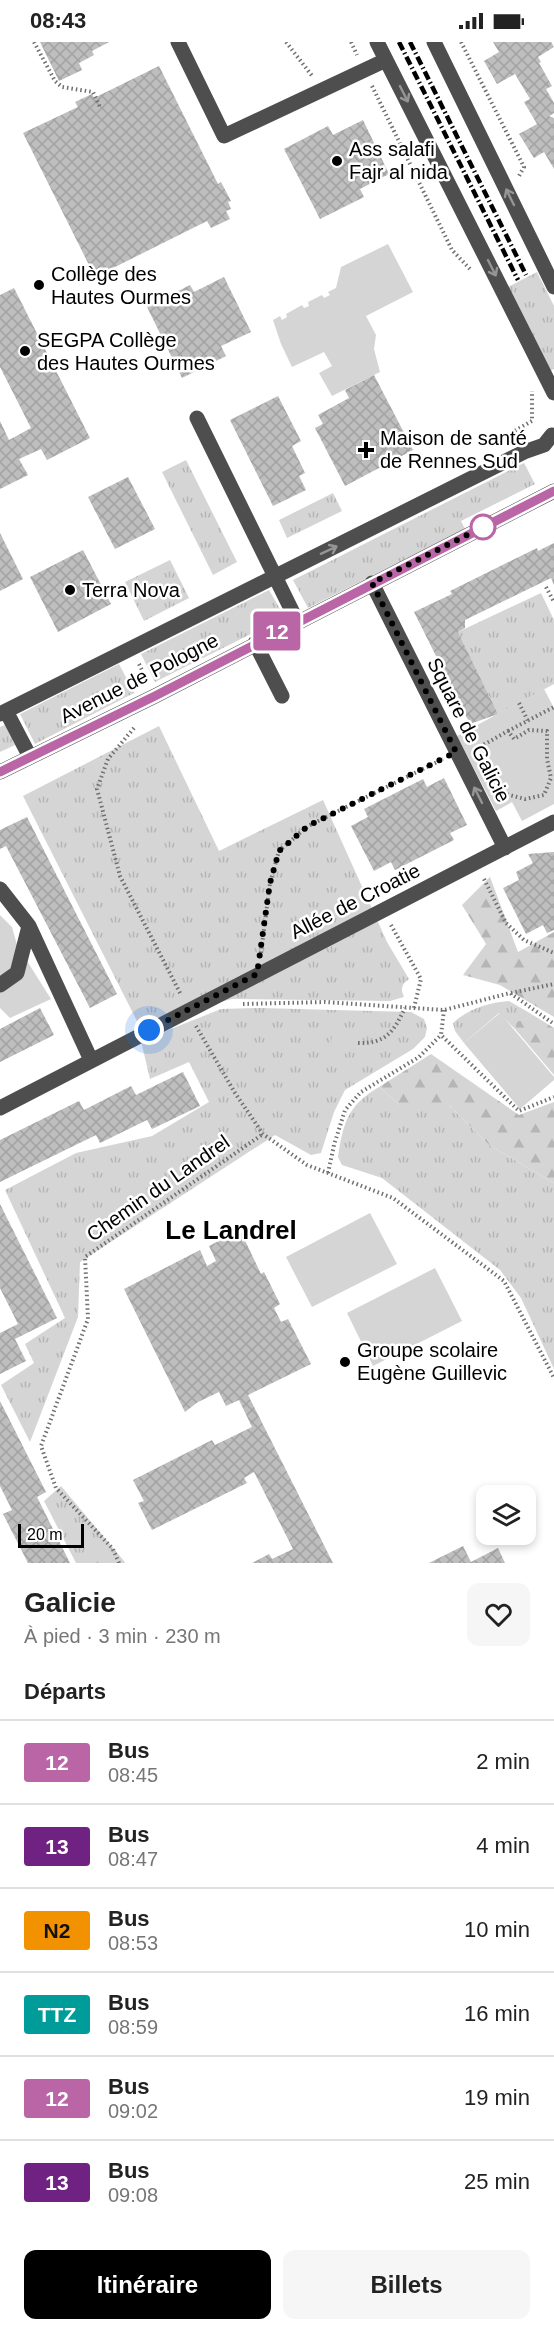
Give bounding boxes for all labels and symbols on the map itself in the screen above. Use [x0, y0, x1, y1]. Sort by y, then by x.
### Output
one-way arrow [398, 85, 410, 103]
place label: Ass salafi Fajr al nida [349, 138, 449, 183]
marker: Ass salafi Fajr al nida [330, 154, 344, 168]
one-way arrow [503, 189, 515, 207]
one-way arrow [486, 259, 498, 276]
place label: Collège des Hautes Ourmes [51, 263, 191, 308]
marker: Collège des Hautes Ourmes [32, 278, 46, 292]
place label: SEGPA Collège des Hautes Ourmes [37, 329, 215, 374]
marker: SEGPA Collège des Hautes Ourmes [18, 344, 32, 358]
place label: Maison de santé de Rennes Sud [380, 427, 527, 472]
marker: Maison de santé de Rennes Sud [357, 441, 375, 459]
unlabelled marker [470, 514, 496, 540]
one-way arrow [319, 543, 337, 555]
place label: Terra Nova [82, 579, 181, 601]
marker: Terra Nova [63, 583, 77, 597]
line badge: 12 [250, 612, 304, 650]
street label: Avenue de Pologne [56, 629, 222, 727]
street label: Square de Galicie [423, 654, 515, 806]
one-way arrow [472, 787, 484, 805]
street label: Allée de Croatie [287, 859, 423, 943]
your location [134, 1015, 164, 1045]
street label: Chemin du Landrel [82, 1131, 234, 1245]
district label: Le Landrel [165, 1215, 297, 1245]
place label: Groupe scolaire Eugène Guillevic [357, 1339, 507, 1384]
marker: Groupe scolaire Eugène Guillevic [338, 1355, 352, 1369]
scale bar [18, 1521, 84, 1548]

